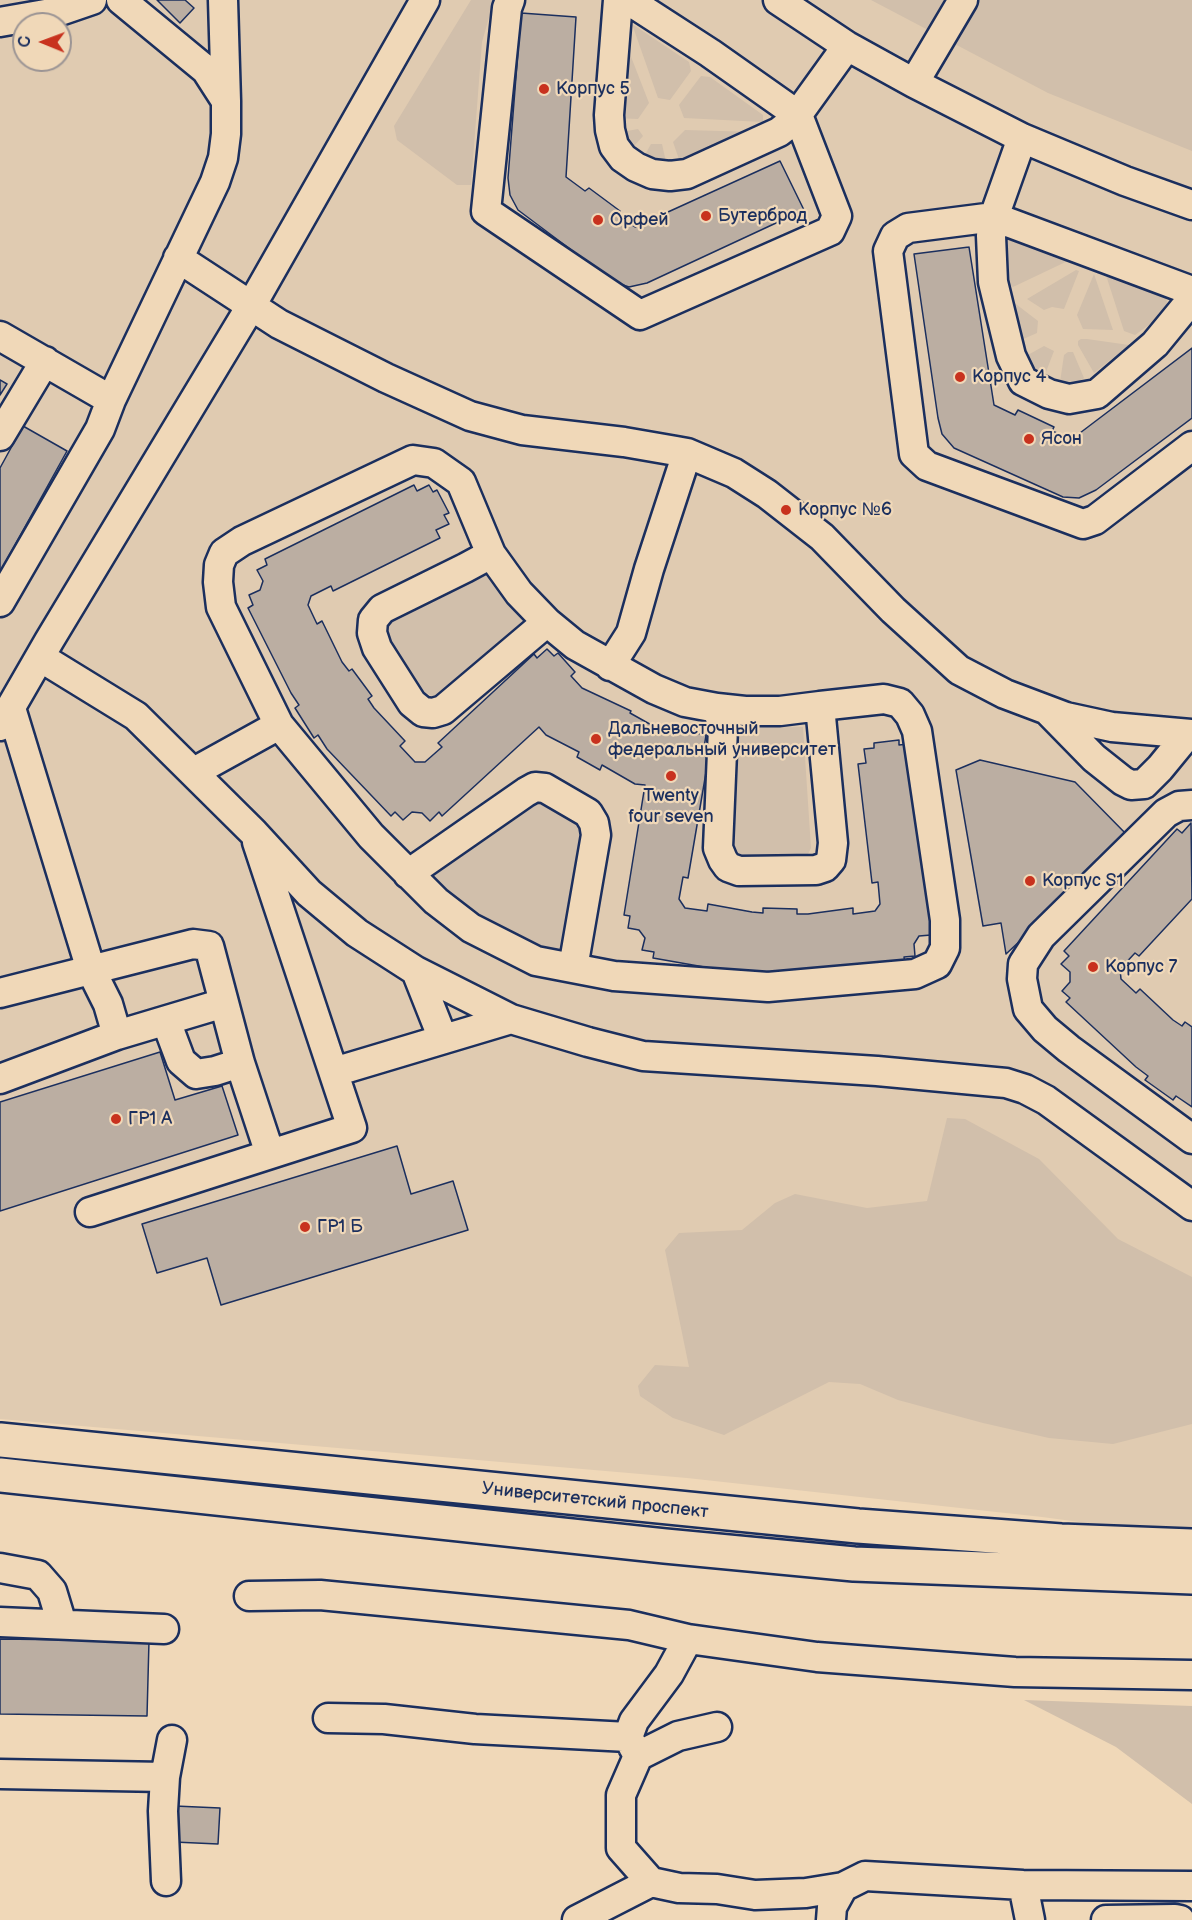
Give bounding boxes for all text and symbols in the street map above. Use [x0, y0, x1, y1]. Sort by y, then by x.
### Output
north arrow [12, 12, 72, 72]
text: С [16, 36, 35, 47]
place label: Корпус 5 [556, 78, 630, 100]
marker: Корпус 5 [537, 82, 551, 96]
place label: Бутерброд [718, 205, 807, 227]
place label: Орфей [610, 209, 668, 231]
marker: Бутерброд [699, 209, 713, 223]
marker: Орфей [591, 213, 605, 227]
place label: Корпус 4 [972, 366, 1047, 388]
marker: Корпус 4 [953, 370, 967, 384]
place label: Ясон [1041, 428, 1082, 450]
marker: Ясон [1022, 432, 1036, 446]
place label: Корпус №6 [798, 499, 892, 521]
marker: Корпус №6 [779, 503, 793, 517]
place label: Дальневосточный федеральный университет [608, 718, 836, 760]
marker: Дальневосточный федеральный университет [589, 732, 603, 746]
marker: Twenty four seven [664, 769, 678, 783]
place label: Twenty four seven [628, 785, 714, 828]
place label: Корпус S1 [1042, 870, 1123, 892]
marker: Корпус S1 [1023, 874, 1037, 888]
place label: Корпус 7 [1105, 956, 1177, 978]
marker: Корпус 7 [1086, 960, 1100, 974]
place label: ГР1 А [128, 1108, 172, 1130]
marker: ГР1 А [109, 1112, 123, 1126]
place label: ГР1 Б [317, 1216, 363, 1238]
marker: ГР1 Б [298, 1220, 312, 1234]
street label: Университетский проспект [481, 1478, 709, 1524]

